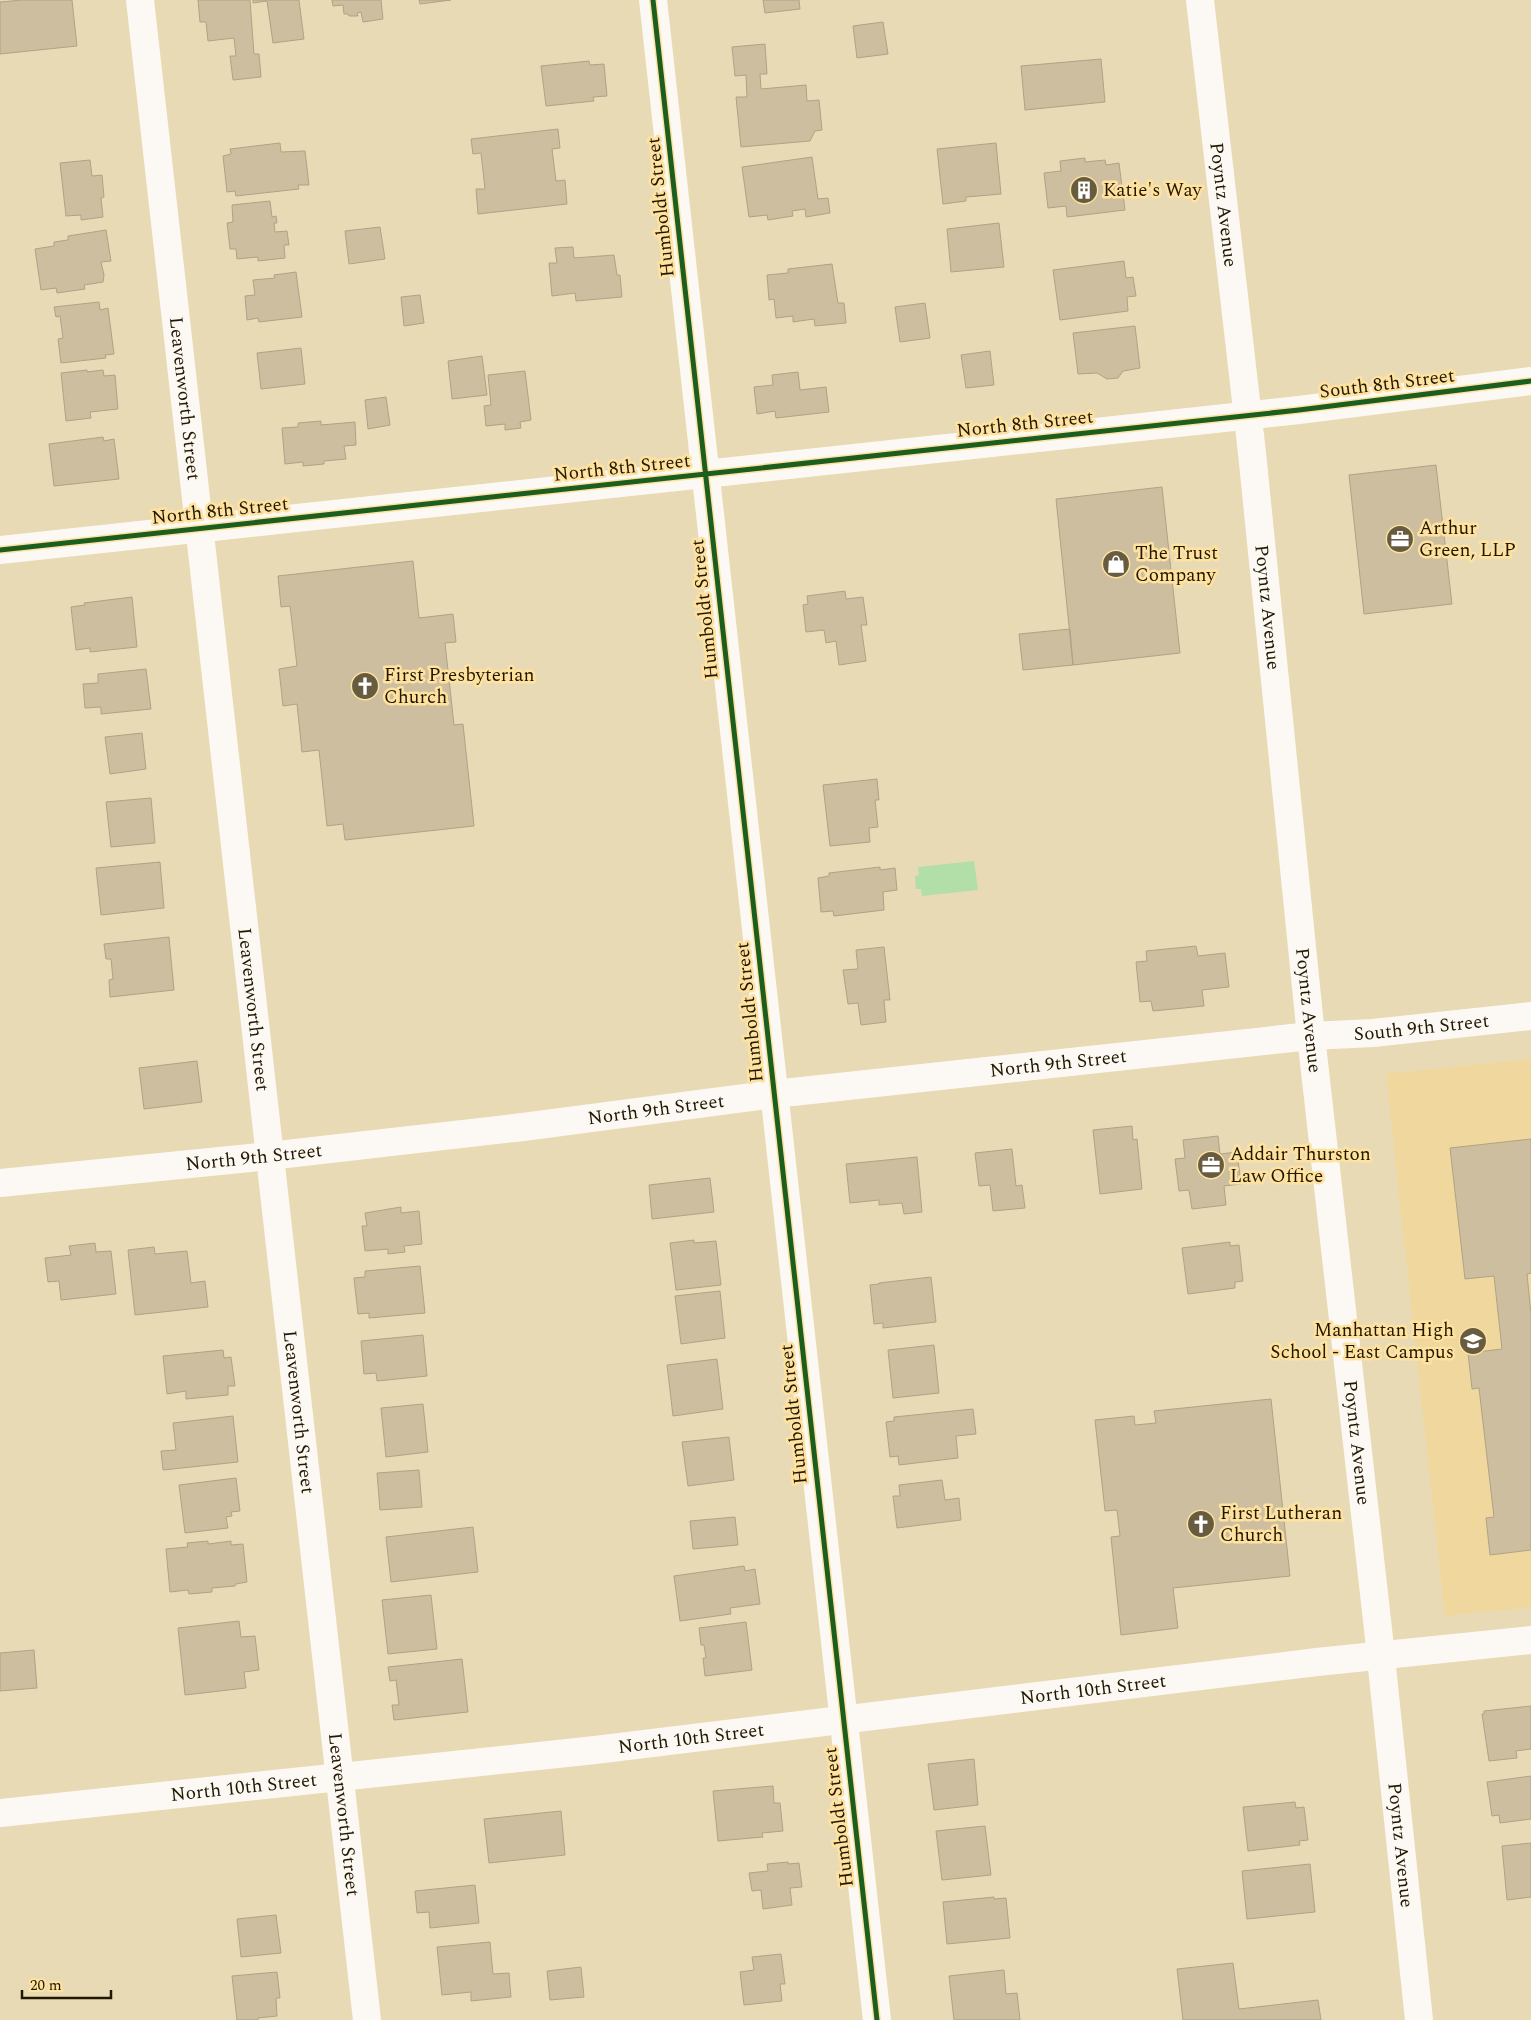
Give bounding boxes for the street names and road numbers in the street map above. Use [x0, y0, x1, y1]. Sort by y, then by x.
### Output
street label: Humboldt Street [639, 135, 683, 278]
street label: Poyntz Avenue [1202, 141, 1245, 269]
street label: Leavenworth Street [161, 315, 208, 482]
street label: South 8th Street [1318, 361, 1456, 407]
street label: North 8th Street [955, 402, 1095, 446]
street label: North 8th Street [552, 446, 692, 490]
street label: North 8th Street [150, 489, 290, 533]
street label: Humboldt Street [683, 537, 727, 680]
street label: Poyntz Avenue [1247, 543, 1288, 671]
street label: Leavenworth Street [230, 926, 277, 1093]
street label: Humboldt Street [728, 940, 772, 1083]
street label: Poyntz Avenue [1288, 946, 1330, 1074]
street label: South 9th Street [1353, 1006, 1491, 1048]
street label: North 9th Street [988, 1041, 1128, 1085]
street label: North 9th Street [586, 1086, 726, 1133]
street label: North 9th Street [184, 1136, 324, 1179]
street label: Leavenworth Street [275, 1329, 322, 1496]
street label: Humboldt Street [772, 1342, 816, 1485]
street label: Poyntz Avenue [1335, 1378, 1378, 1507]
street label: North 10th Street [1018, 1666, 1168, 1713]
street label: North 10th Street [616, 1715, 766, 1762]
street label: Leavenworth Street [320, 1731, 368, 1898]
street label: Humboldt Street [816, 1745, 862, 1889]
street label: North 10th Street [169, 1765, 319, 1809]
street label: Poyntz Avenue [1380, 1781, 1422, 1909]

